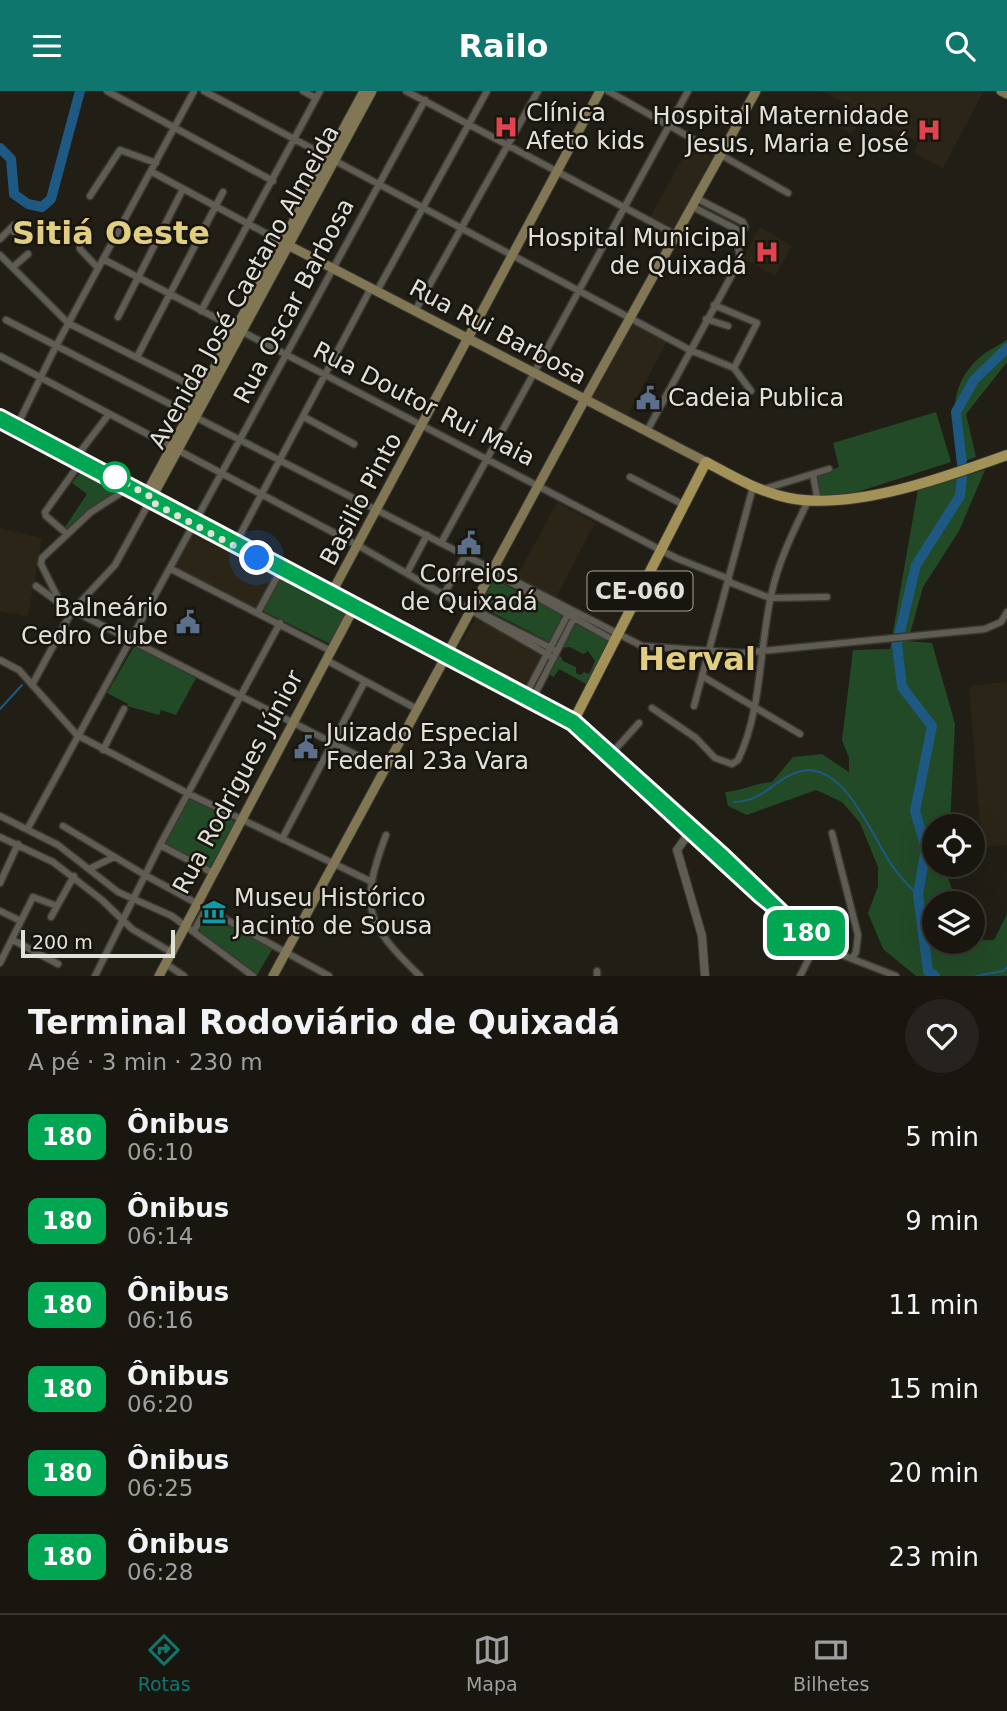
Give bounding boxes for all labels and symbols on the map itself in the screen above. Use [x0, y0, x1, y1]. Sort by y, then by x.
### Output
place label: Clínica Afeto kids [526, 99, 645, 155]
place label: Hospital Maternidade Jesus, Maria e José [653, 102, 909, 158]
hospital icon: Clínica Afeto kids [492, 113, 520, 141]
hospital icon: Hospital Maternidade Jesus, Maria e José [915, 116, 943, 144]
street label: Avenida José Caetano Almeida [143, 120, 345, 454]
street label: Rua Oscar Barbosa [228, 194, 360, 408]
district label: Sitiá Oeste [12, 214, 210, 252]
place label: Hospital Municipal de Quixadá [527, 224, 747, 280]
hospital icon: Hospital Municipal de Quixadá [753, 238, 781, 266]
street label: Rua Rui Barbosa [405, 274, 591, 390]
street label: Rua Doutor Rui Maia [308, 336, 540, 472]
public building icon: Cadeia Publica [634, 384, 662, 412]
place label: Cadeia Publica [668, 384, 844, 412]
street label: Basilio Pinto [314, 428, 408, 570]
unlabelled marker [100, 462, 130, 492]
public building icon: Correios de Quixadá [455, 529, 483, 557]
your location [239, 540, 274, 575]
place label: Correios de Quixadá [400, 560, 538, 616]
road number: CE-060 [588, 571, 692, 611]
place label: Balneário Cedro Clube [21, 594, 168, 650]
public building icon: Balneário Cedro Clube [174, 608, 202, 636]
district label: Herval [638, 640, 756, 678]
street label: Rua Rodrigues Júnior [167, 665, 309, 899]
place label: Juizado Especial Federal 23a Vara [324, 719, 529, 775]
public building icon: Juizado Especial Federal 23a Vara [292, 733, 320, 761]
place label: Museu Histórico Jacinto de Sousa [232, 884, 433, 940]
museum icon: Museu Histórico Jacinto de Sousa [200, 898, 228, 926]
line badge: 180 [766, 910, 846, 956]
scale bar [21, 927, 175, 959]

